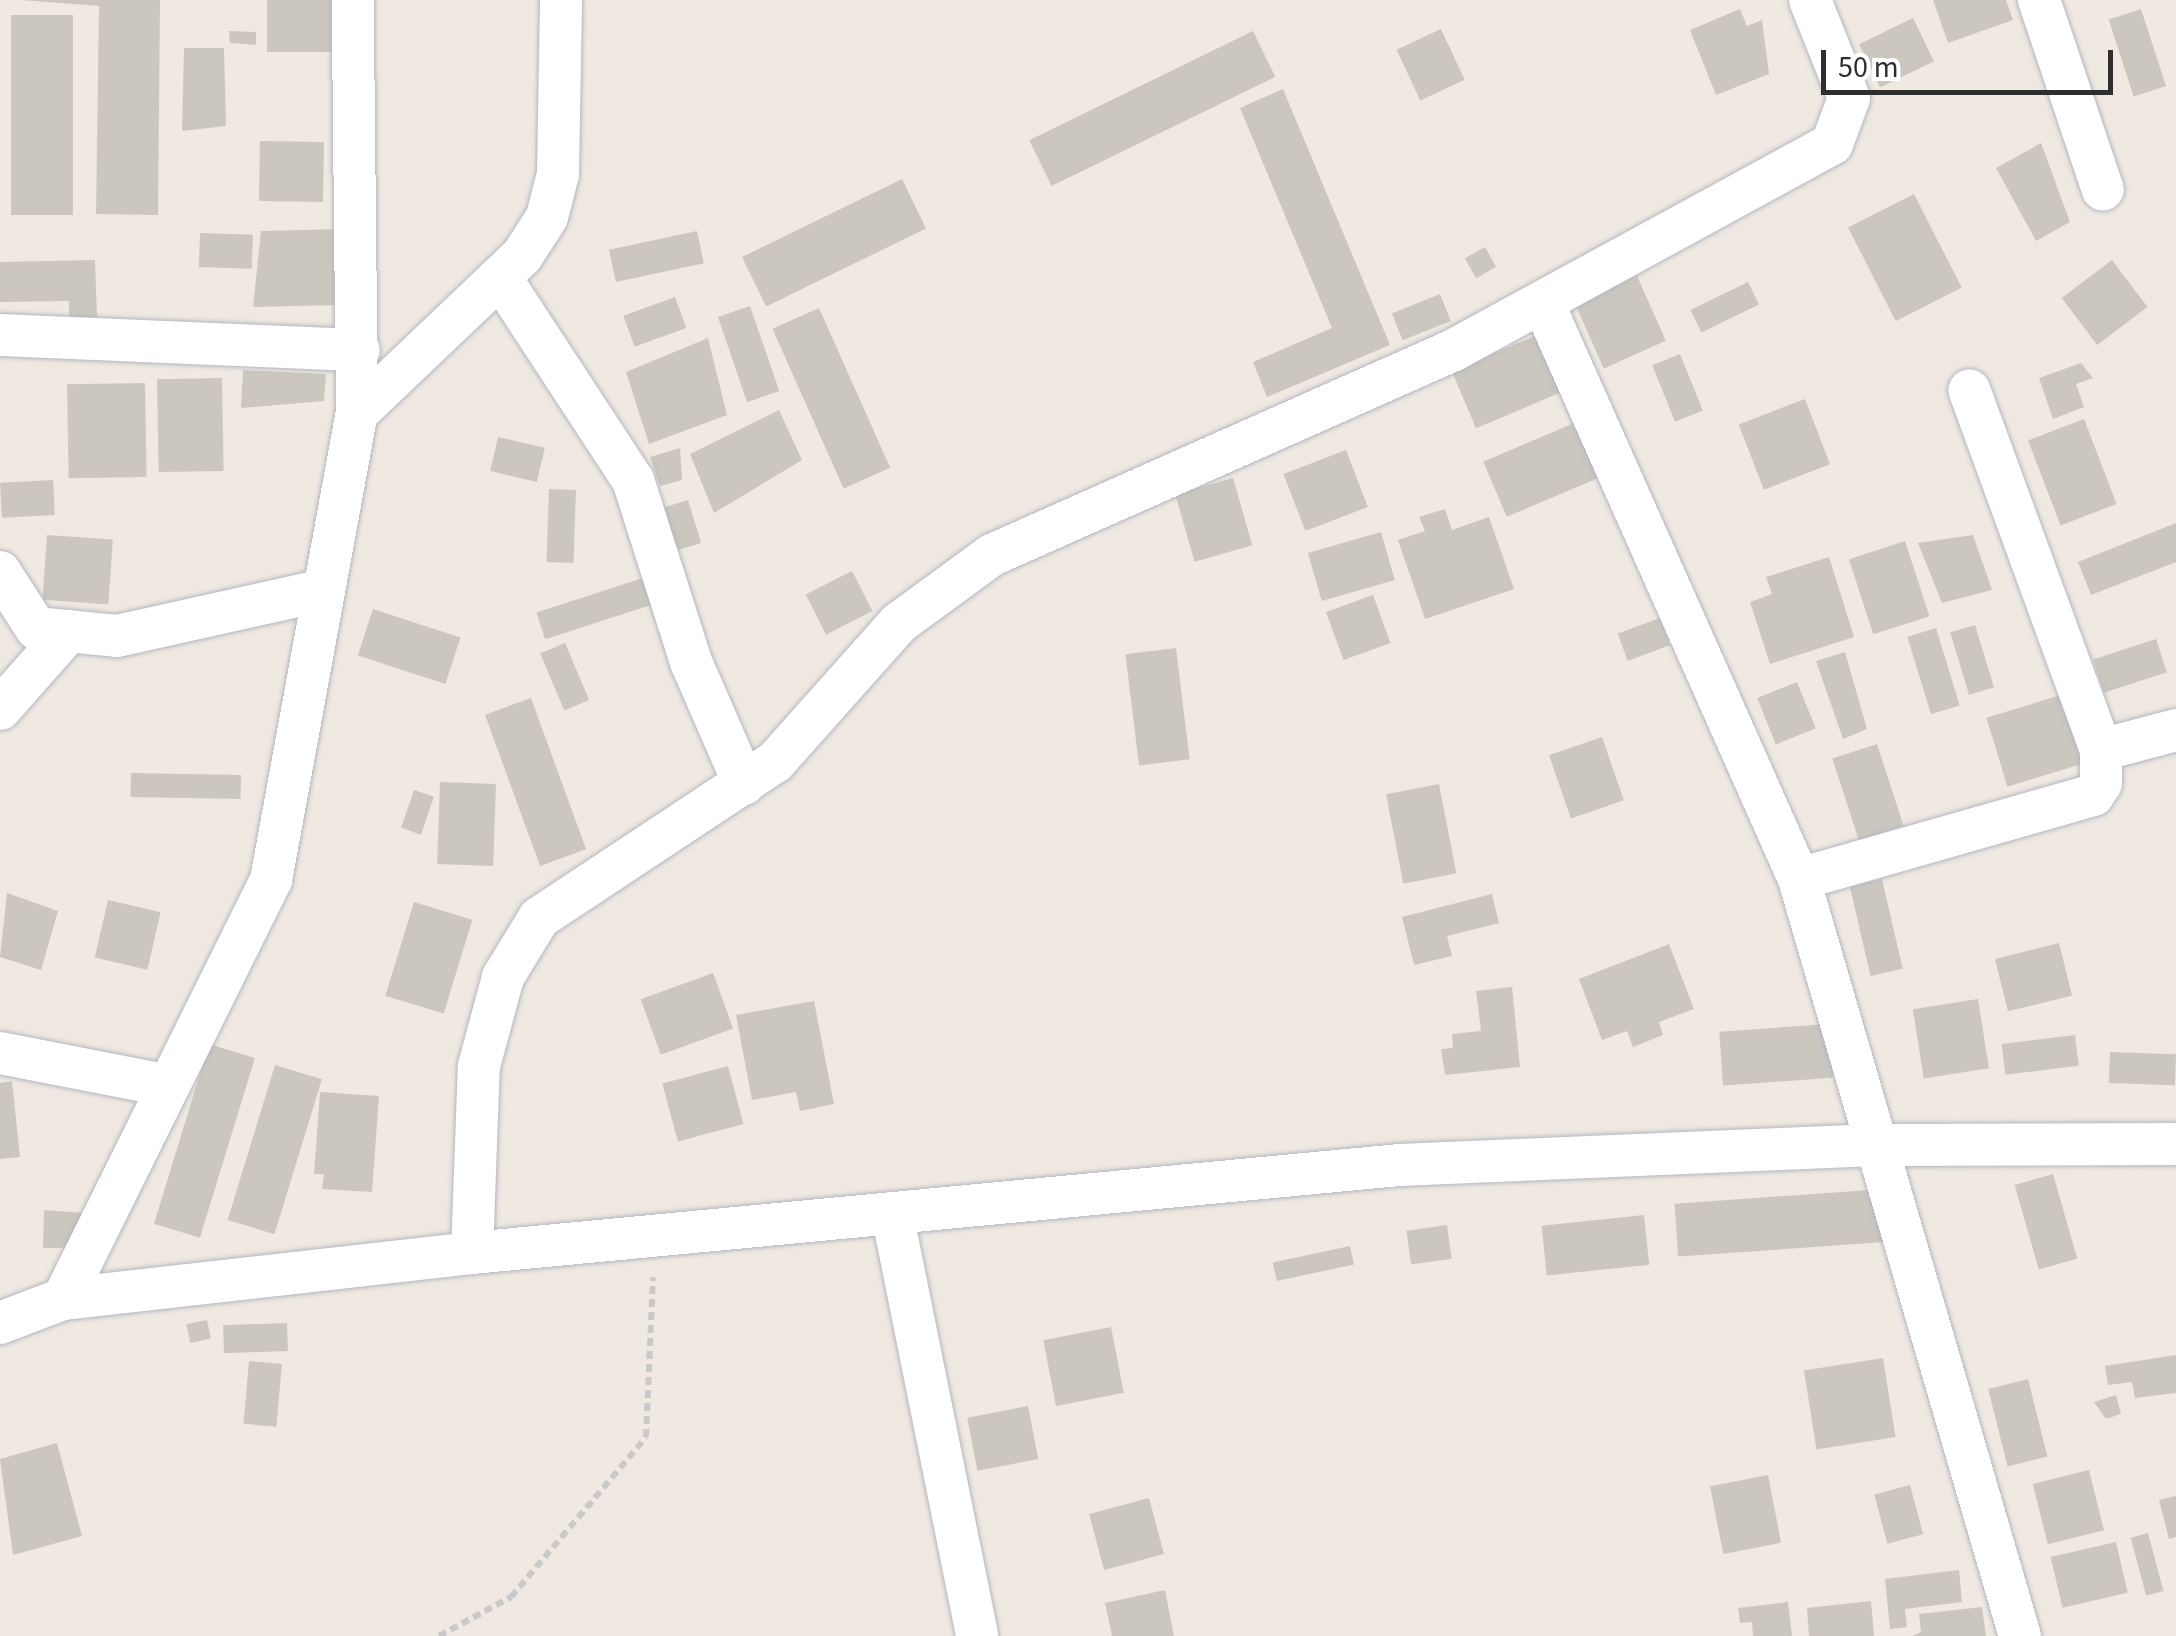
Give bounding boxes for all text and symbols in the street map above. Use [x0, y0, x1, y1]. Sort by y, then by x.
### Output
scale bar [1826, 30, 2118, 92]
text: 50 m [1838, 46, 1899, 89]

